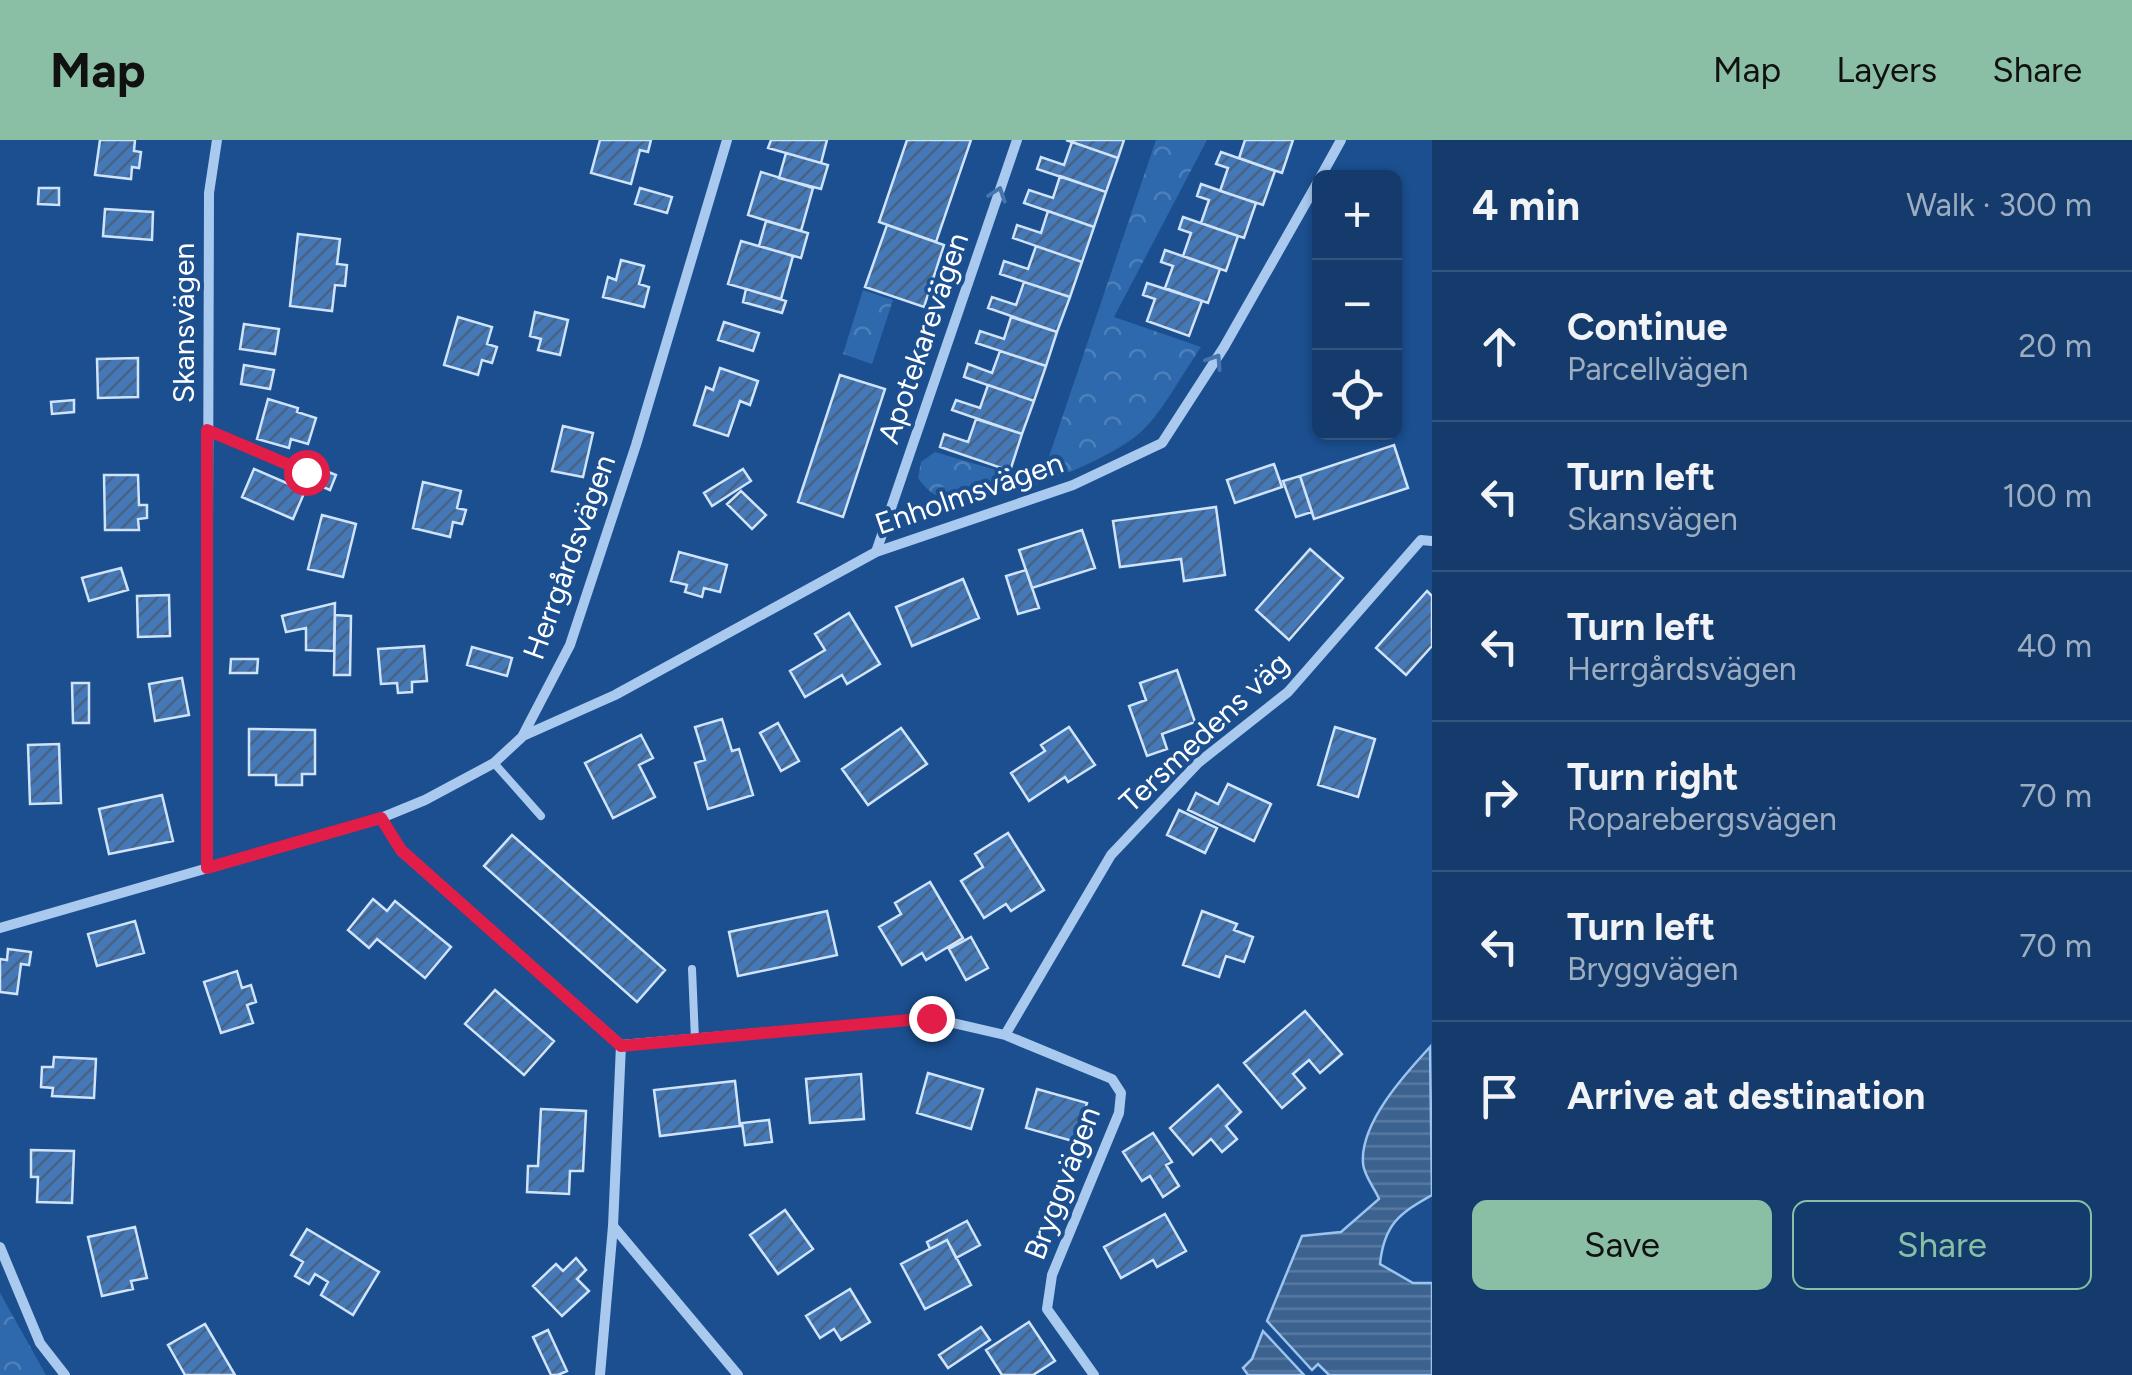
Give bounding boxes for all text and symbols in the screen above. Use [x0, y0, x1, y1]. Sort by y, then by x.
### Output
text: Map [50, 41, 146, 99]
text: Map [1713, 49, 1781, 91]
text: Layers [1836, 49, 1937, 91]
text: Share [1992, 49, 2082, 91]
map controls [1312, 170, 1402, 440]
button: + [1312, 170, 1402, 260]
text: 4 min [1472, 180, 1580, 231]
text: Walk · 300 m [1906, 186, 2092, 224]
one-way arrow [987, 187, 1007, 204]
street label: Apotekarevägen [870, 228, 976, 448]
street label: Skansvägen [165, 243, 202, 403]
button: − [1312, 260, 1402, 350]
text: Continue [1567, 304, 1728, 350]
icon: ahead [1472, 319, 1527, 374]
text: 20 m [2018, 327, 2092, 365]
button: locate [1312, 350, 1402, 440]
text: Parcellvägen [1567, 350, 1748, 388]
one-way arrow [1203, 354, 1222, 372]
street label: Enholmsvägen [870, 444, 1068, 542]
street label: Herrgårdsvägen [515, 449, 623, 665]
route start [284, 450, 330, 496]
text: Turn left [1567, 454, 1715, 500]
icon: left [1472, 469, 1527, 524]
text: 100 m [2003, 477, 2092, 515]
text: Skansvägen [1567, 500, 1738, 538]
text: Turn left [1567, 604, 1715, 650]
icon: left [1472, 619, 1527, 674]
text: 40 m [2016, 627, 2092, 665]
street label: Tersmedens väg [1112, 644, 1296, 820]
text: Herrgårdsvägen [1567, 650, 1797, 688]
text: Turn right [1567, 754, 1739, 800]
icon: right [1472, 769, 1527, 824]
text: 70 m [2019, 777, 2092, 815]
text: Roparebergsvägen [1567, 800, 1837, 838]
text: Turn left [1567, 904, 1715, 950]
icon: left [1472, 919, 1527, 974]
text: 70 m [2019, 927, 2092, 965]
text: Bryggvägen [1567, 950, 1738, 988]
route end [909, 996, 955, 1042]
icon: arrive [1472, 1069, 1527, 1124]
text: Arrive at destination [1567, 1073, 1925, 1119]
street label: Bryggvägen [1016, 1101, 1108, 1265]
button: Save [1472, 1200, 1772, 1290]
button: Share [1792, 1200, 2092, 1290]

